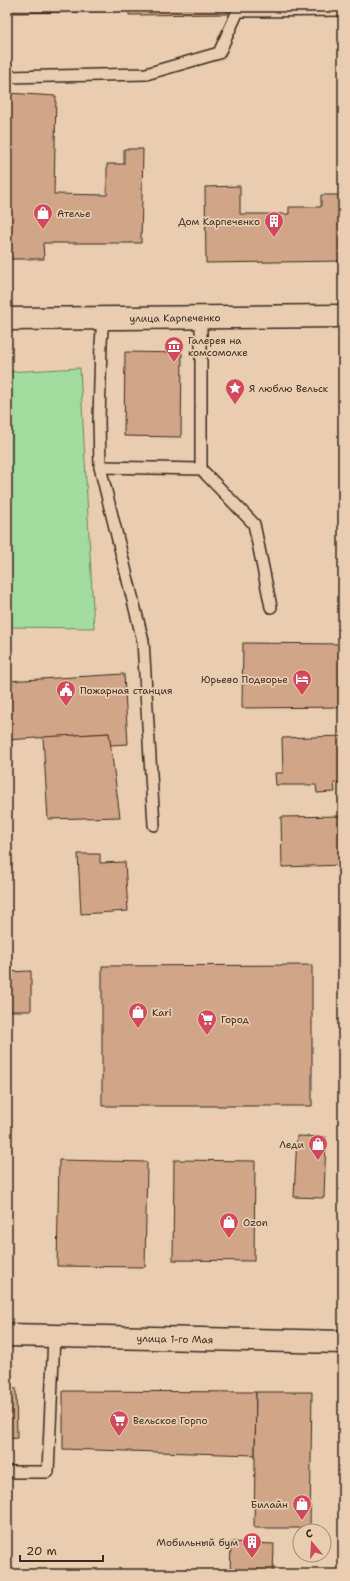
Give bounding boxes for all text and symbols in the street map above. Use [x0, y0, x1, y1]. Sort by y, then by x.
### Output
shop icon: Ателье [32, 202, 54, 230]
place label: Ателье [57, 207, 91, 220]
building icon: Дом Карпеченко [263, 210, 285, 238]
place label: Дом Карпеченко [178, 215, 260, 228]
street label: улица Карпеченко [129, 311, 220, 324]
place label: Галерея на комсомолке [188, 334, 248, 359]
museum icon: Галерея на комсомолке [163, 335, 185, 363]
place icon: Я люблю Вельск [224, 377, 246, 405]
place label: Я люблю Вельск [249, 382, 329, 395]
hotel icon: Юрьево Подворье [291, 668, 313, 696]
place label: Юрьево Подворье [201, 673, 288, 686]
public building icon: Пожарная станция [55, 679, 77, 707]
place label: Пожарная станция [80, 684, 173, 697]
shop icon: Kari [127, 1001, 149, 1029]
place label: Kari [152, 1006, 172, 1019]
supermarket icon: Город [196, 1008, 218, 1036]
place label: Город [221, 1013, 249, 1026]
shop icon: Леди [307, 1133, 329, 1161]
place label: Леди [279, 1138, 304, 1151]
shop icon: Ozon [218, 1211, 240, 1239]
place label: Ozon [243, 1216, 268, 1229]
street label: улица 1-го Мая [137, 1331, 213, 1346]
supermarket icon: Вельское Горпо [108, 1409, 130, 1437]
place label: Вельское Горпо [133, 1414, 208, 1427]
shop icon: Билайн [291, 1493, 313, 1521]
place label: Билайн [251, 1498, 288, 1511]
north arrow [292, 1523, 332, 1563]
text: С [304, 1526, 315, 1542]
building icon: Мобильный бум [241, 1531, 263, 1559]
place label: Мобильный бум [156, 1536, 238, 1549]
scale bar [20, 1537, 103, 1563]
text: 20 m [26, 1543, 57, 1559]

